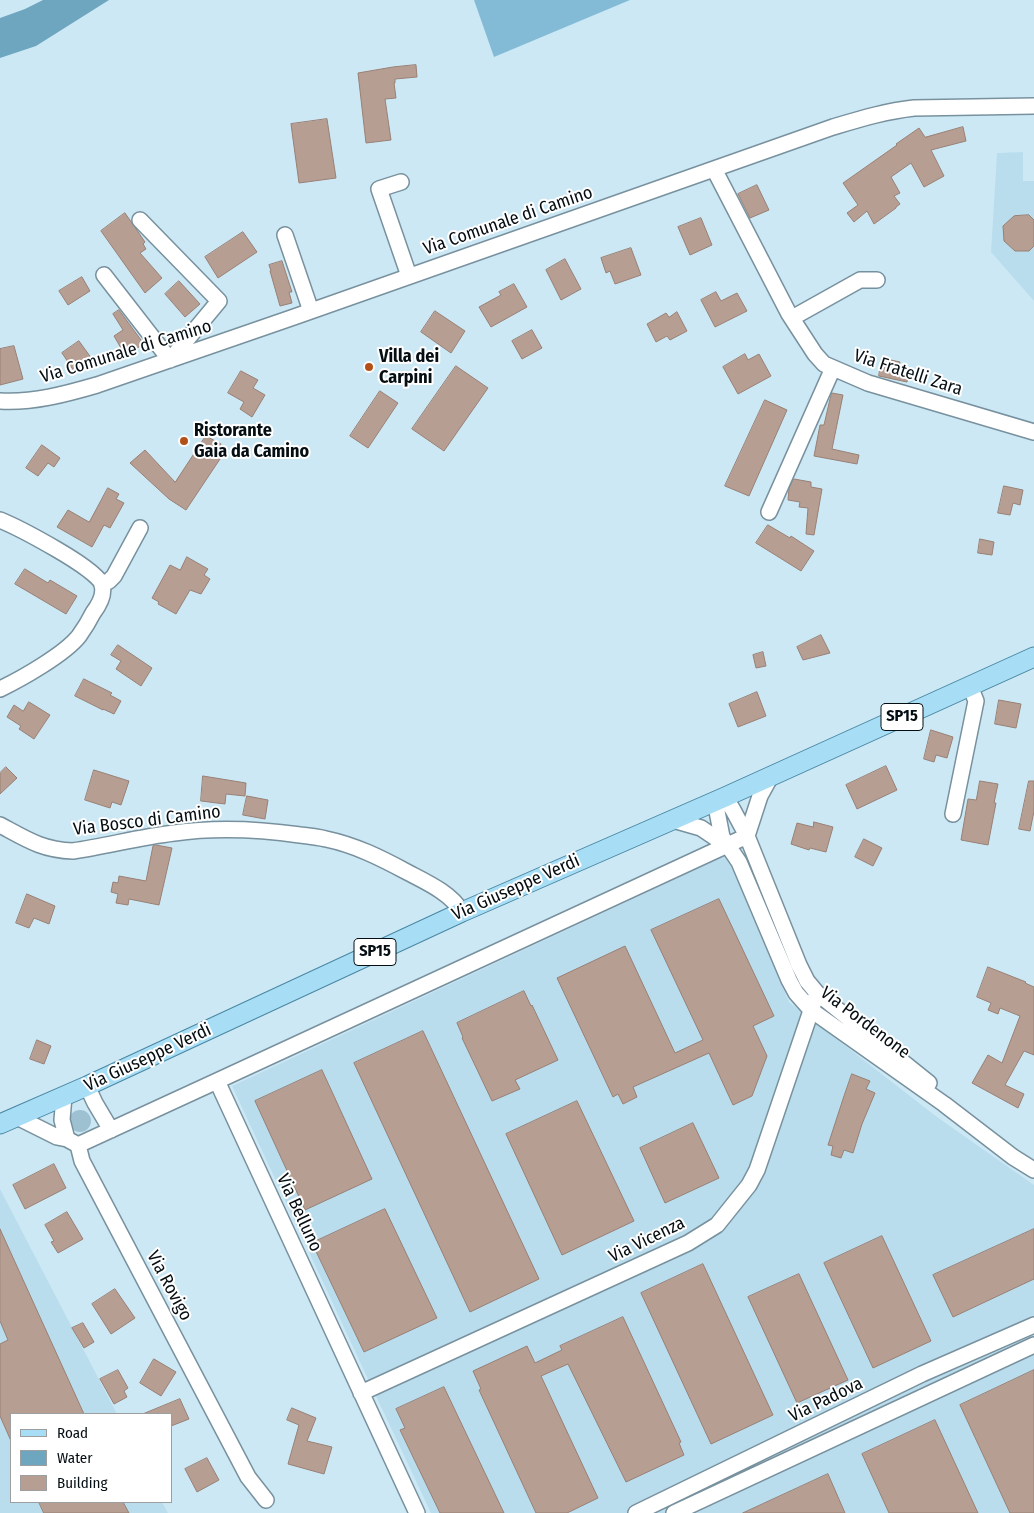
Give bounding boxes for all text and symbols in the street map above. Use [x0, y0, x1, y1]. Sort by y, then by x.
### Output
street label: Via Comunale di Camino [420, 182, 596, 260]
street label: Via Comunale di Camino [38, 316, 214, 388]
street label: Via Fratelli Zara [851, 345, 965, 401]
place label: Villa dei Carpini [379, 346, 439, 388]
marker: Villa dei Carpini [363, 361, 375, 373]
place label: Ristorante Gaia da Camino [194, 420, 309, 462]
marker: Ristorante Gaia da Camino [178, 435, 190, 447]
road number: SP15 [881, 704, 923, 730]
street label: Via Bosco di Camino [72, 801, 222, 841]
street label: Via Giuseppe Verdi [449, 850, 583, 926]
road number: SP15 [354, 939, 396, 966]
street label: Via Pordenone [816, 982, 914, 1064]
street label: Via Giuseppe Verdi [81, 1019, 215, 1097]
street label: Via Belluno [272, 1171, 326, 1255]
street label: Via Vicenza [605, 1212, 689, 1268]
street label: Via Rovigo [142, 1247, 196, 1325]
street label: Via Padova [785, 1373, 867, 1427]
legend [10, 1413, 172, 1503]
text: Road [57, 1424, 88, 1442]
text: Water [57, 1449, 92, 1467]
text: Building [57, 1474, 108, 1492]

